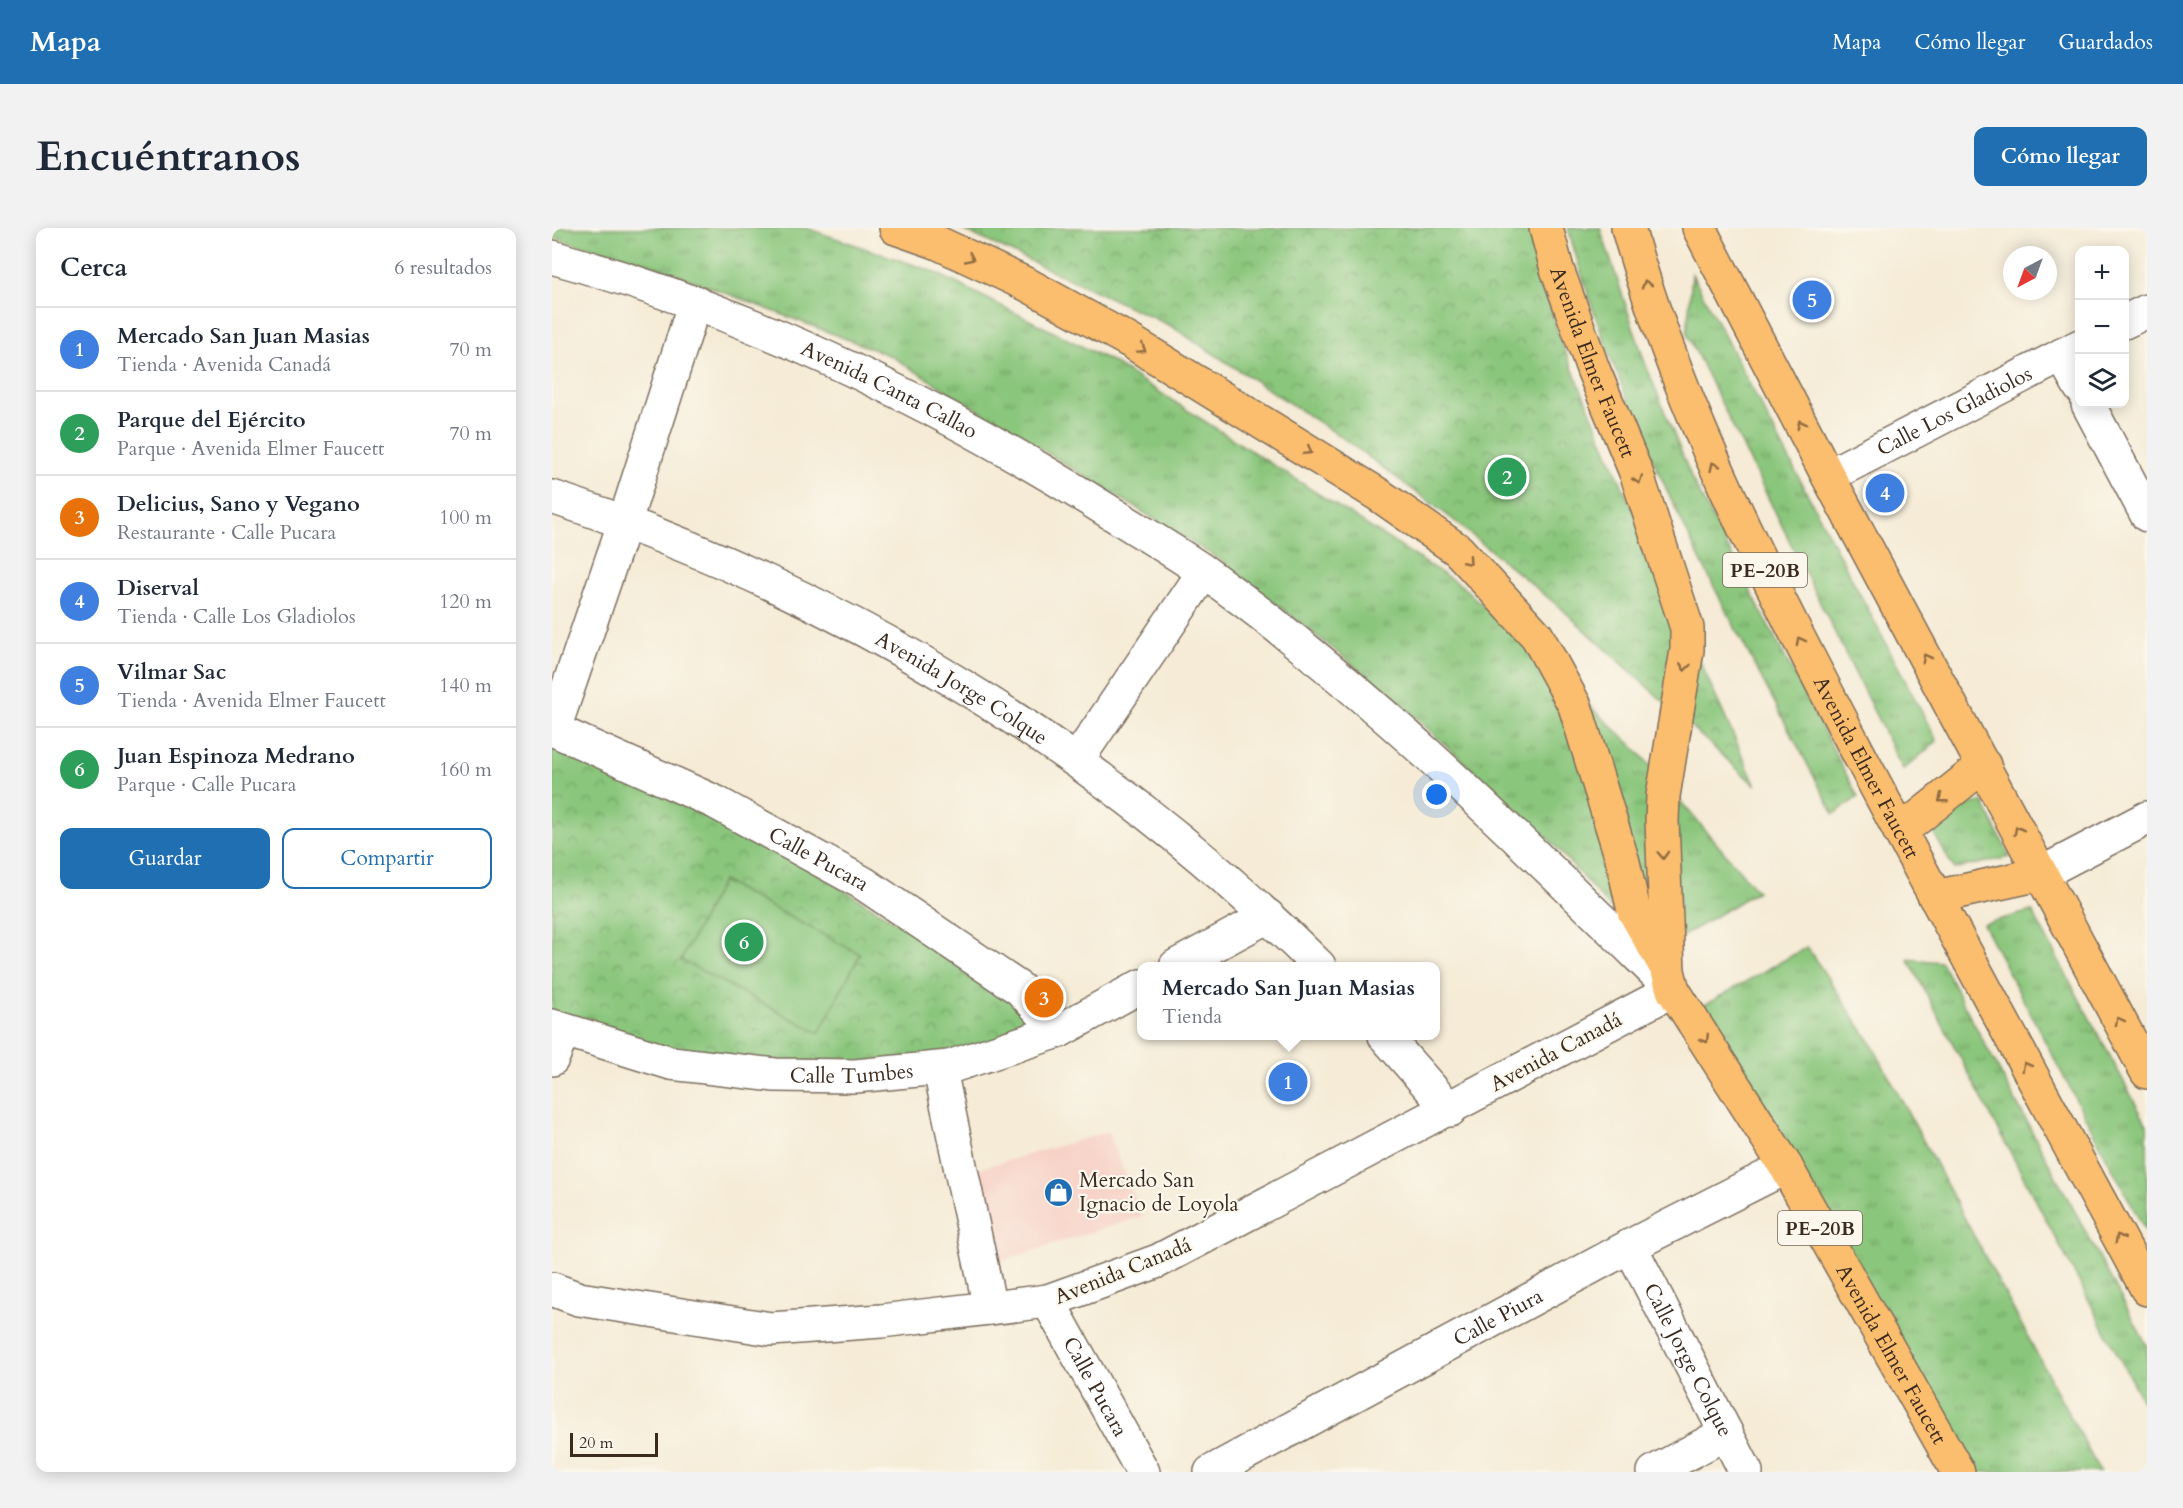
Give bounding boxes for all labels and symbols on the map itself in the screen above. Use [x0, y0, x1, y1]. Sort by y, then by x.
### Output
north arrow [2003, 246, 2057, 300]
one-way arrow [963, 250, 974, 262]
street label: Avenida Elmer Faucett [1543, 262, 1643, 462]
pin: 5 [1792, 278, 1832, 322]
one-way arrow [1640, 279, 1653, 290]
street label: Avenida Canta Callao [796, 334, 983, 445]
one-way arrow [1136, 341, 1146, 353]
street label: Calle Los Gladiolos [1872, 359, 2037, 463]
one-way arrow [1797, 420, 1808, 431]
one-way arrow [1302, 443, 1312, 455]
pin: 2 [1488, 454, 1526, 500]
one-way arrow [1710, 461, 1722, 472]
pin: 4 [1866, 470, 1904, 516]
one-way arrow [1631, 474, 1644, 485]
road number: PE-20B [1723, 553, 1807, 587]
one-way arrow [1461, 554, 1472, 565]
street label: Avenida Jorge Colque [870, 624, 1054, 751]
one-way arrow [1795, 637, 1807, 648]
one-way arrow [1922, 654, 1933, 664]
one-way arrow [1679, 662, 1691, 672]
street label: Avenida Elmer Faucett [1806, 671, 1927, 864]
your location [1422, 780, 1451, 809]
one-way arrow [1938, 791, 1949, 802]
street label: Calle Pucara [763, 820, 875, 898]
one-way arrow [2013, 826, 2025, 837]
one-way arrow [1657, 850, 1670, 859]
pin: 6 [724, 920, 764, 964]
pin: 3 [1024, 976, 1064, 1020]
street label: Avenida Canadá [1485, 1005, 1627, 1099]
one-way arrow [2115, 1017, 2126, 1027]
one-way arrow [1697, 1033, 1709, 1043]
street label: Calle Tumbes [790, 1056, 915, 1091]
pin: 1 [1268, 1060, 1308, 1104]
one-way arrow [2022, 1062, 2033, 1072]
place label: Mercado San Ignacio de Loyola [1079, 1166, 1239, 1219]
shop icon: Mercado San Ignacio de Loyola [1042, 1176, 1074, 1208]
road number: PE-20B [1778, 1211, 1862, 1245]
street label: Avenida Canadá [1050, 1230, 1196, 1312]
one-way arrow [2115, 1233, 2126, 1244]
street label: Avenida Elmer Faucett [1829, 1259, 1954, 1450]
street label: Calle Jorge Colque [1637, 1278, 1740, 1442]
street label: Calle Piura [1448, 1281, 1548, 1353]
street label: Calle Pucara [1056, 1331, 1135, 1442]
scale bar [570, 1430, 658, 1458]

